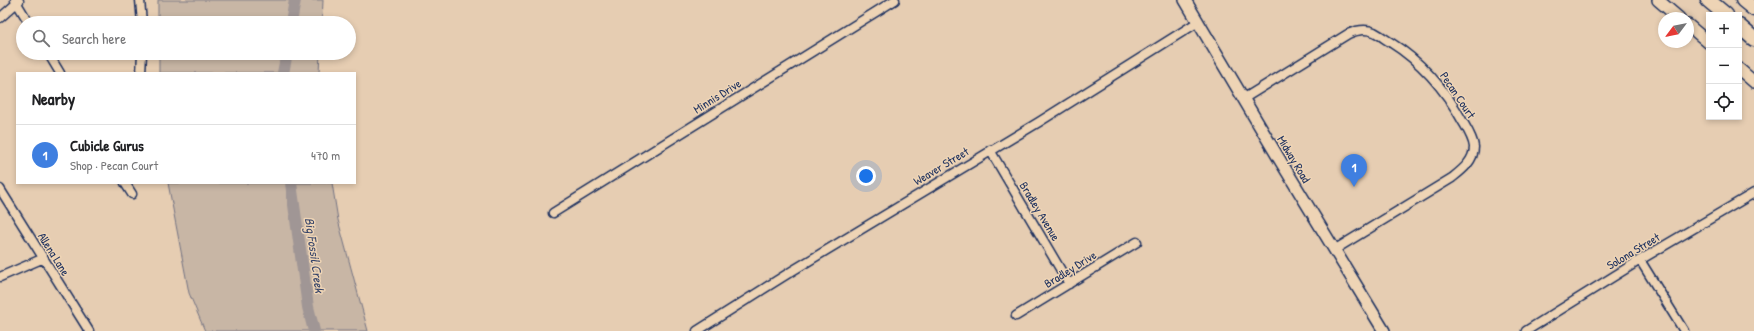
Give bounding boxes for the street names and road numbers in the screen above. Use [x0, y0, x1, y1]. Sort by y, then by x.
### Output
street label: Pecan Court [1436, 68, 1480, 122]
street label: Minnis Drive [690, 75, 744, 117]
street label: Midway Road [1273, 132, 1315, 186]
street label: Weaver Street [910, 142, 973, 189]
street label: Bradley Avenue [1016, 178, 1064, 244]
street label: Solona Street [1603, 228, 1663, 274]
street label: Allena Lane [34, 229, 74, 279]
street label: Bradley Drive [1041, 246, 1099, 292]

